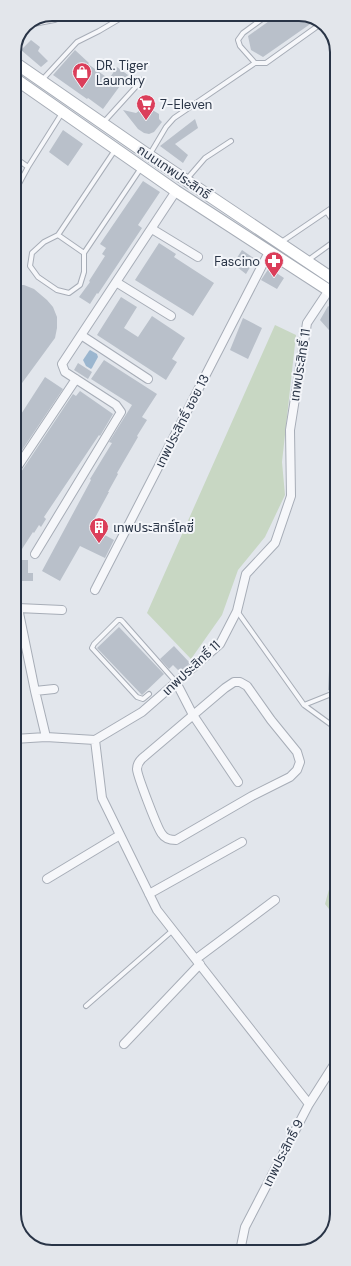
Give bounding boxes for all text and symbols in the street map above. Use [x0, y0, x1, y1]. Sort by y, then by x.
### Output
place label: DR. Tiger Laundry [96, 57, 148, 89]
shop icon: DR. Tiger Laundry [71, 61, 93, 89]
supermarket icon: 7-Eleven [135, 93, 157, 121]
place label: 7-Eleven [160, 96, 212, 113]
street label: ถนนเทพประสิทธิ์ [134, 141, 214, 203]
pharmacy icon: Fascino [263, 250, 285, 278]
place label: Fascino [214, 253, 260, 270]
street label: เทพประสิทธิ์ 11 [286, 327, 314, 403]
street label: เทพประสิทธิ์ ซอย 13 [151, 371, 213, 471]
building icon: เทพประสิทธิ์โคซี่ [88, 516, 110, 544]
place label: เทพประสิทธิ์โคซี่ [113, 518, 194, 536]
street label: เทพประสิทธิ์ 11 [158, 637, 224, 699]
street label: เทพประสิทธิ์ 9 [259, 1116, 307, 1190]

